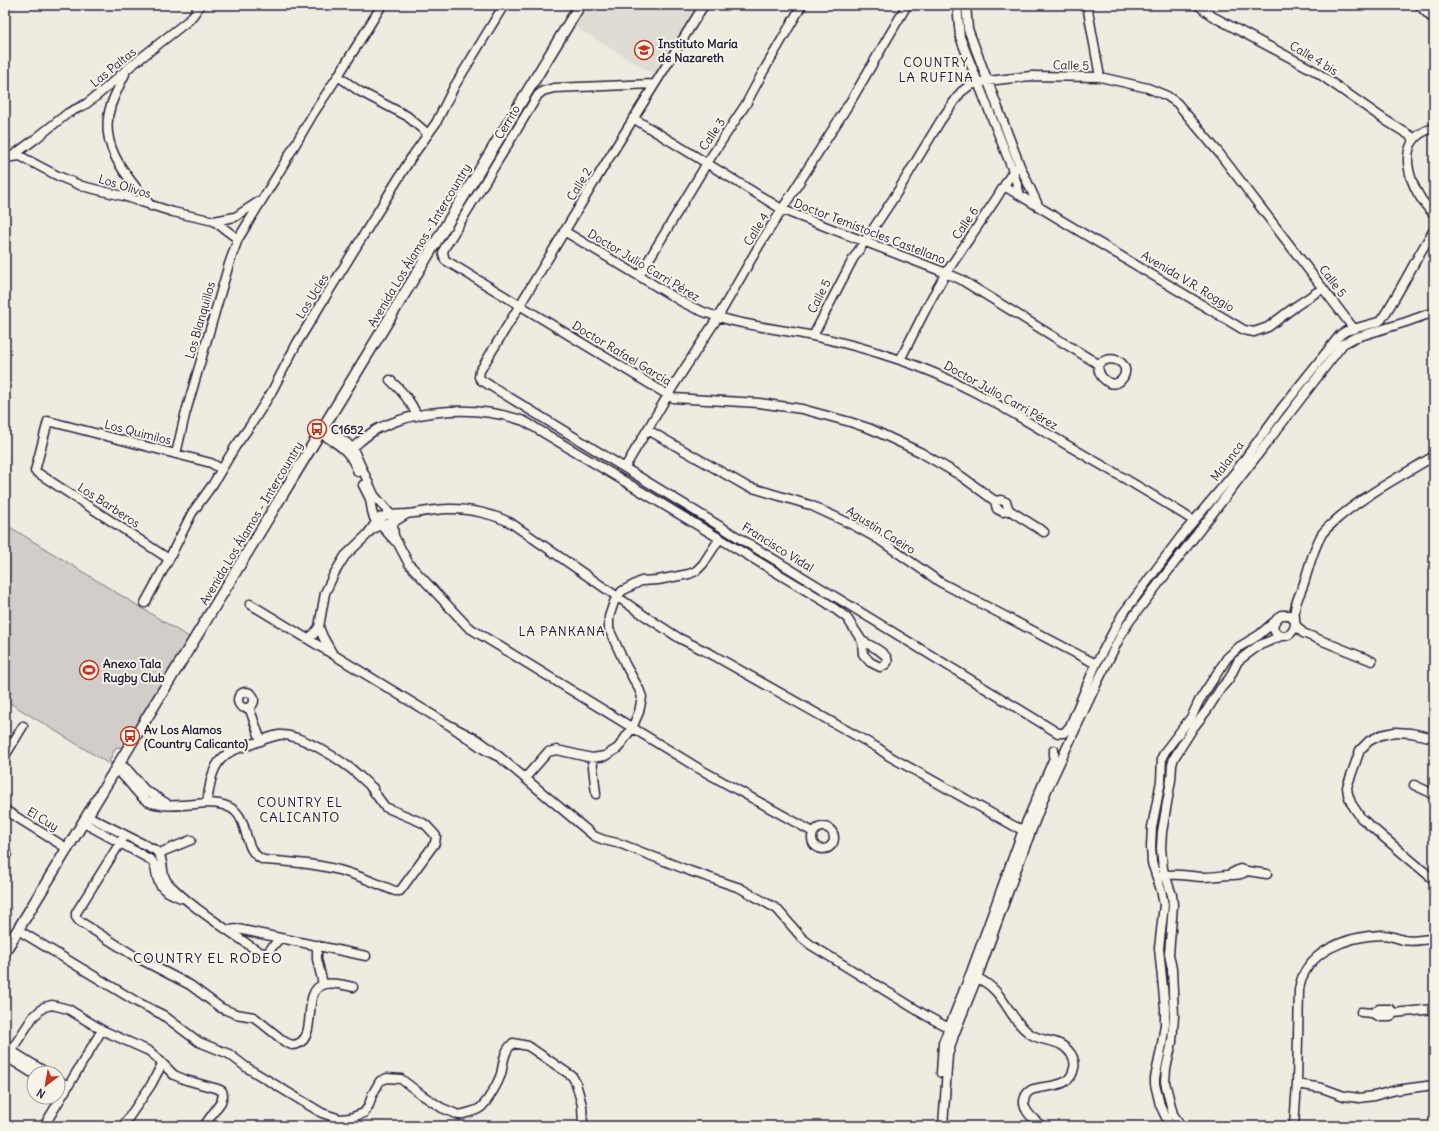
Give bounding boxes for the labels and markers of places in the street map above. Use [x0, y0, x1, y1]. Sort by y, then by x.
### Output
place label: Instituto María de Nazareth [658, 36, 738, 65]
school or university icon: Instituto María de Nazareth [633, 39, 655, 61]
bus stop icon: C1652 [306, 418, 328, 440]
place label: C1652 [331, 422, 364, 437]
place label: Anexo Tala Rugby Club [103, 656, 165, 686]
sports icon: Anexo Tala Rugby Club [78, 659, 100, 681]
place label: Av Los Alamos (Country Calicanto) [144, 722, 248, 752]
bus stop icon: Av Los Alamos (Country Calicanto) [119, 725, 141, 747]

